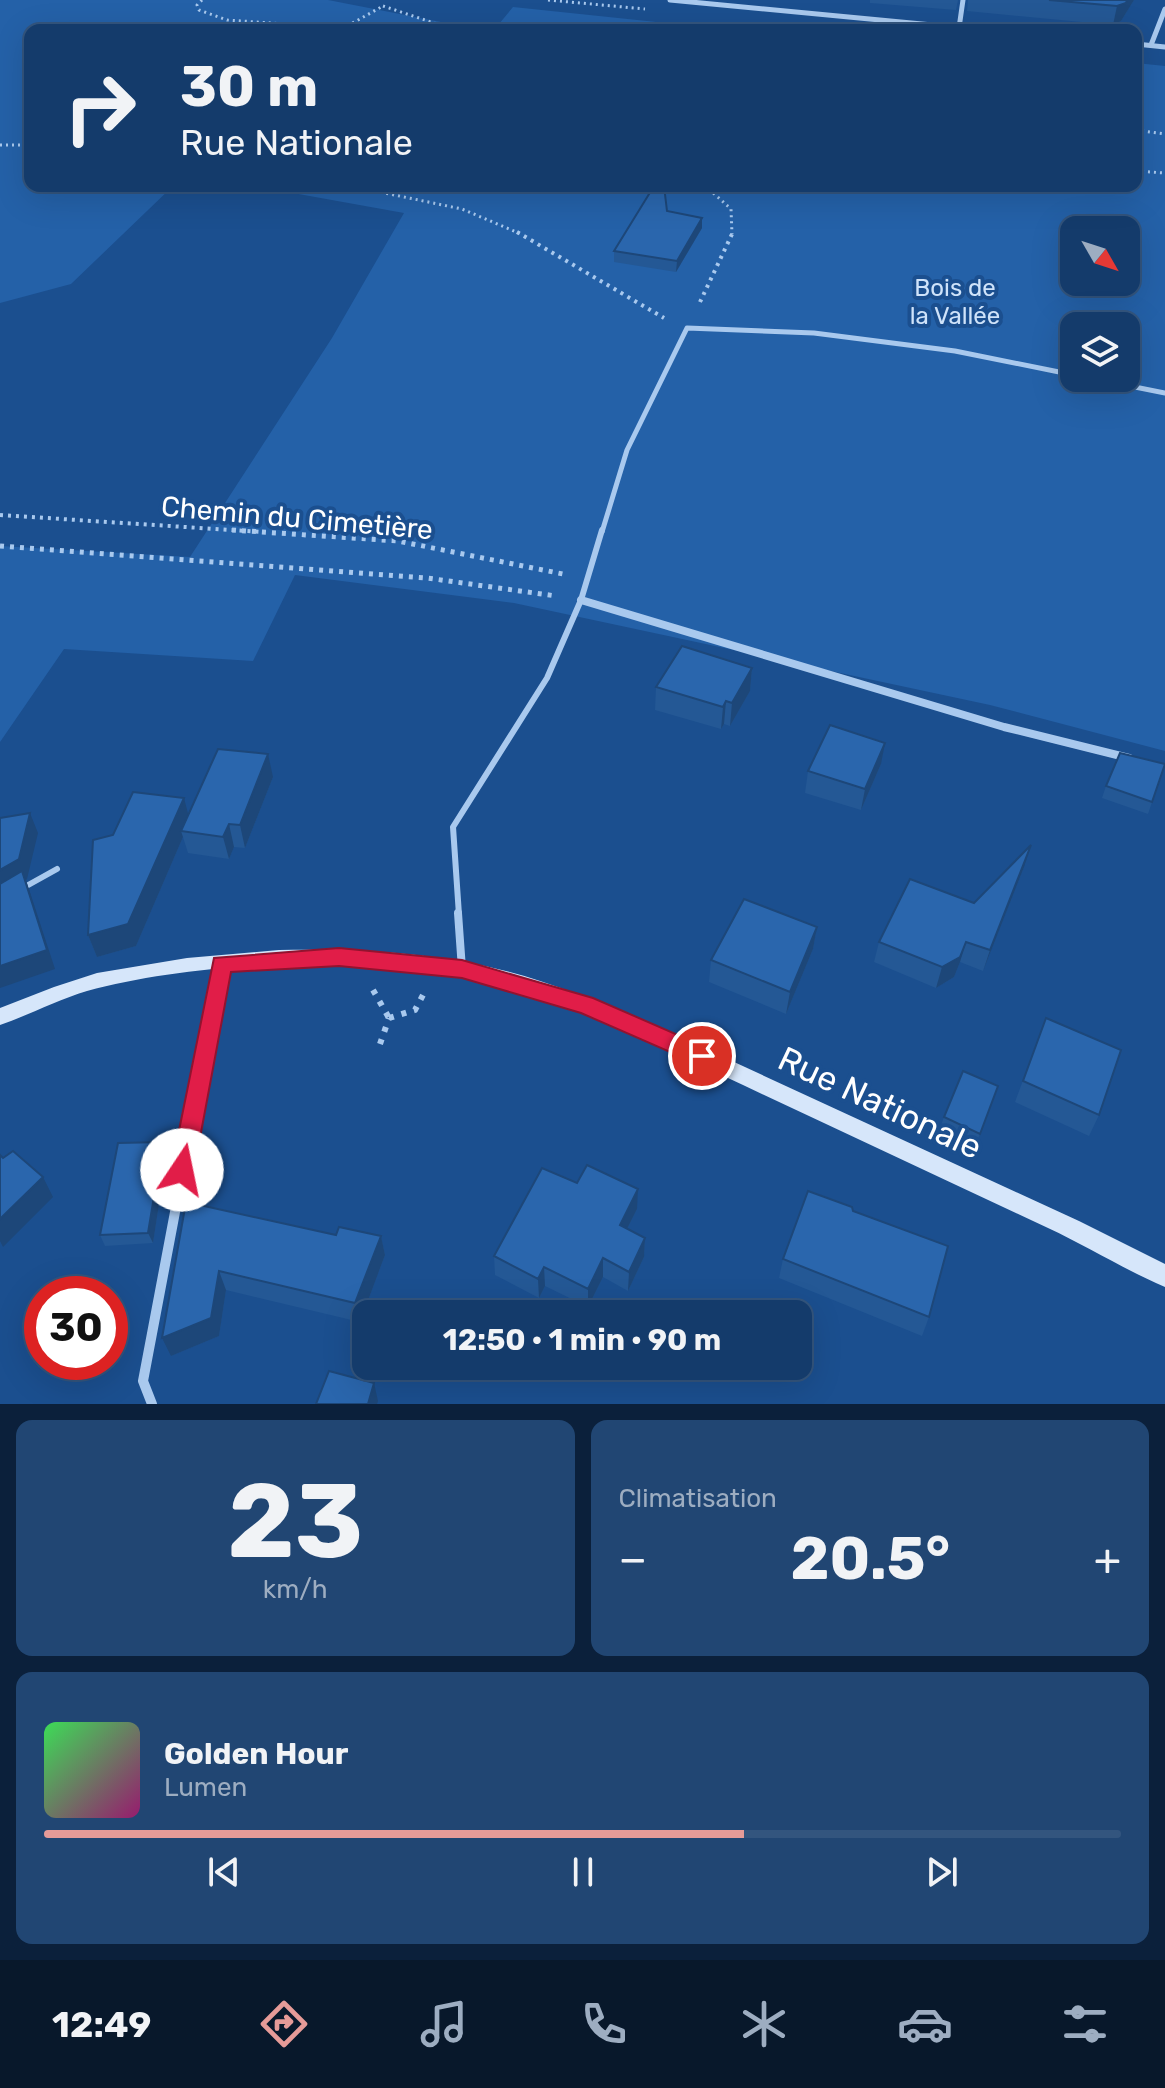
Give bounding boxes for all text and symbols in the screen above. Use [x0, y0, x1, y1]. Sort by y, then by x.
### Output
text: 30 m [180, 54, 318, 120]
icon: right [48, 56, 152, 160]
text: Rue Nationale [180, 121, 413, 164]
north arrow [1060, 216, 1140, 296]
map controls [1060, 216, 1140, 392]
park label: Bois de la Vallée [910, 274, 1000, 330]
button: layers [1060, 312, 1140, 392]
street label: Chemin du Cimetière [160, 490, 434, 546]
pin [668, 1022, 736, 1090]
icon: arrive [680, 1034, 724, 1078]
street label: Rue Nationale [772, 1038, 988, 1168]
position arrow [140, 1128, 224, 1212]
speed limit sign: 30 [24, 1276, 128, 1380]
text: 12:50 · 1 min · 90 m [443, 1322, 721, 1358]
text: 23 [227, 1460, 363, 1583]
text: Climatisation [619, 1483, 777, 1514]
text: 20.5° [790, 1523, 950, 1594]
text: − [619, 1533, 647, 1585]
text: + [1094, 1533, 1121, 1585]
text: km/h [263, 1574, 328, 1605]
text: Golden Hour [164, 1736, 348, 1772]
text: Lumen [164, 1772, 247, 1803]
icon: previous [202, 1850, 246, 1894]
icon: pause [561, 1850, 605, 1894]
icon: next [920, 1850, 964, 1894]
icon: directions [256, 1996, 312, 2052]
icon: music [416, 1996, 472, 2052]
icon: phone [576, 1996, 632, 2052]
icon: climate [736, 1996, 792, 2052]
icon: car [897, 1996, 953, 2052]
icon: filters [1057, 1996, 1113, 2052]
text: 12:49 [52, 2003, 151, 2046]

